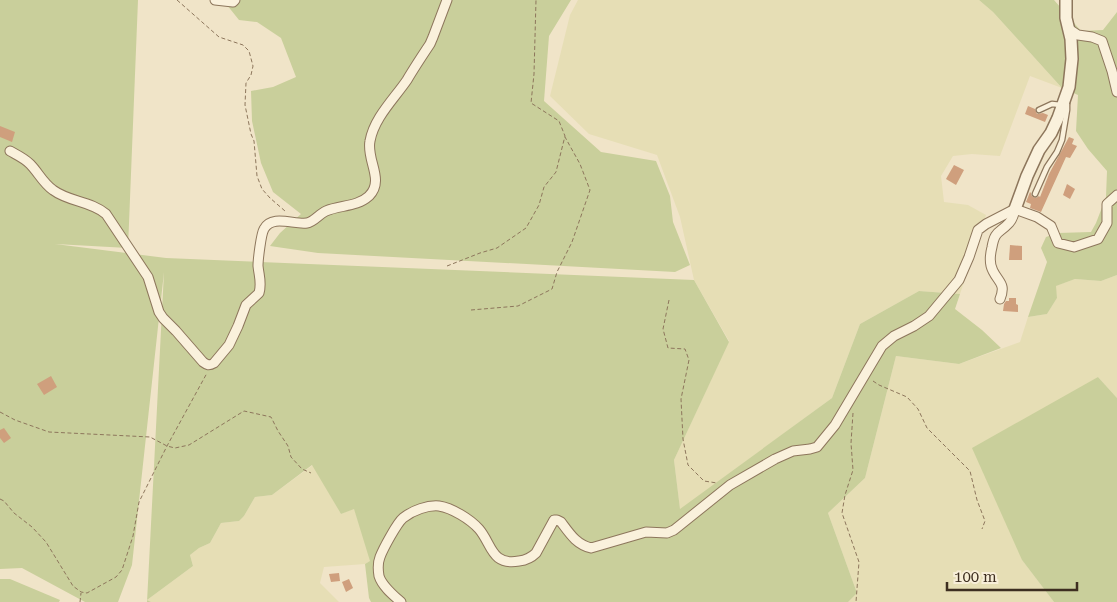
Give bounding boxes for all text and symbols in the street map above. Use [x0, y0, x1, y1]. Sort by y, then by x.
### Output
scale bar [947, 560, 1077, 592]
text: 100 m [954, 568, 997, 586]

